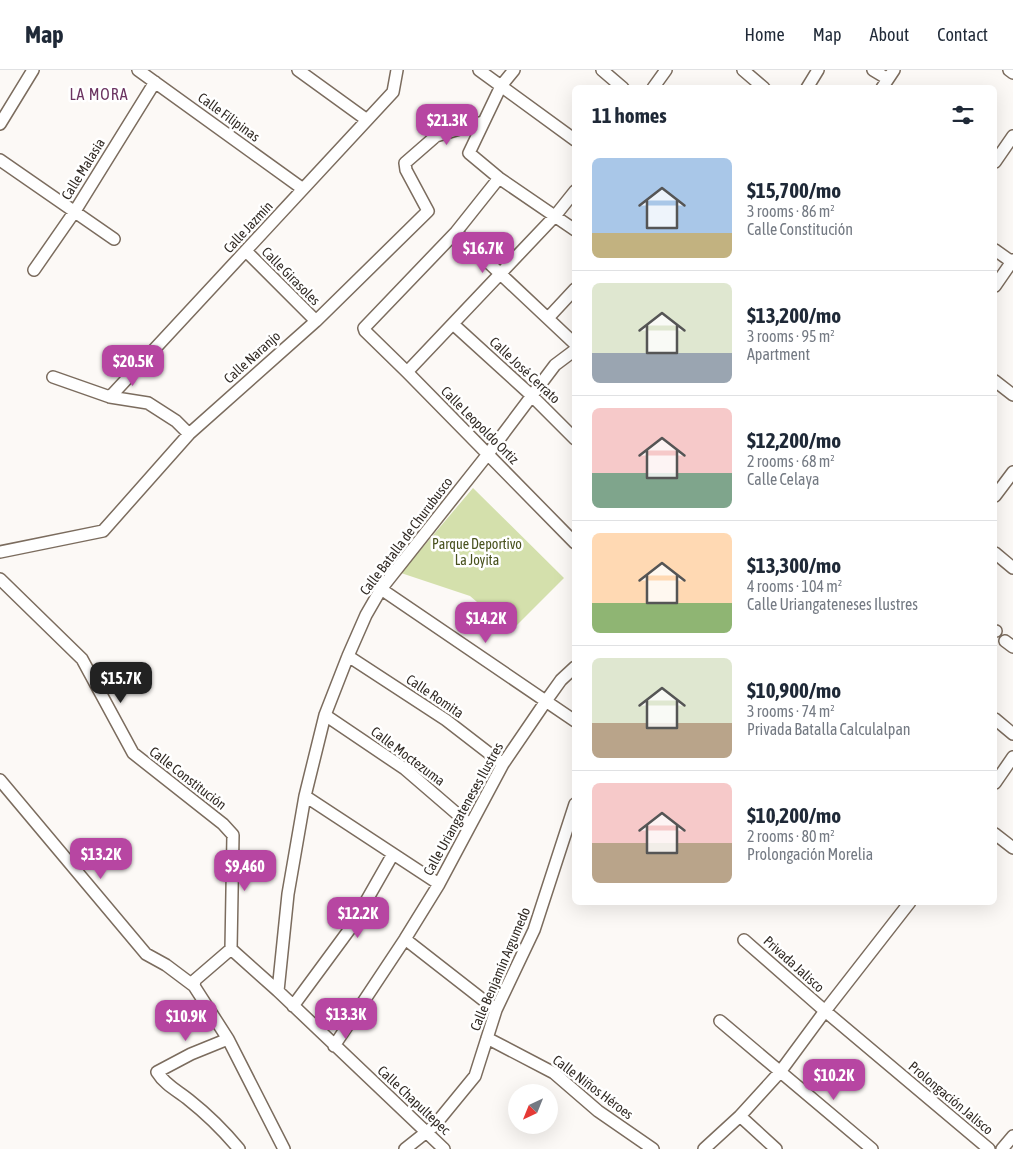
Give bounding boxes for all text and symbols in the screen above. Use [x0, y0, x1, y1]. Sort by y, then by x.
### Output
text: Map [25, 21, 64, 48]
text: Home [745, 24, 785, 45]
text: Map [813, 24, 842, 45]
text: About [870, 24, 909, 45]
text: Contact [937, 24, 988, 45]
district label: LA MORA [69, 85, 129, 103]
street label: Calle Filipinas [195, 89, 263, 145]
icon: filters [949, 101, 977, 129]
text: 11 homes [592, 103, 667, 127]
pin: $21.3K [406, 104, 488, 146]
text: $21.3K [427, 111, 467, 129]
street label: Calle Malasia [58, 135, 108, 203]
icon: home [632, 178, 692, 238]
text: $15,700/mo [747, 178, 841, 202]
street label: Calle Jazmín [220, 198, 276, 256]
text: 3 rooms · 86 m² [747, 202, 835, 220]
text: Calle Constitución [747, 220, 853, 238]
pin: $16.7K [442, 232, 524, 274]
text: $16.7K [463, 239, 503, 257]
street label: Calle Girasoles [259, 244, 323, 308]
icon: home [632, 303, 692, 363]
text: $13,200/mo [747, 303, 841, 327]
text: 3 rooms · 95 m² [747, 327, 835, 345]
street label: Calle Naranjo [221, 328, 283, 386]
street label: Calle José Cerrato [487, 333, 563, 407]
pin: $20.5K [92, 344, 174, 387]
text: Apartment [747, 345, 810, 363]
text: $20.5K [113, 352, 153, 370]
street label: Calle Leopoldo Ortiz [438, 383, 522, 467]
icon: home [632, 428, 692, 488]
text: $12,200/mo [747, 428, 841, 452]
text: 2 rooms · 68 m² [747, 452, 835, 470]
text: Calle Celaya [747, 470, 819, 488]
street label: Calle Batalla de Churubusco [356, 474, 456, 598]
park label: Parque Deportivo La Joyita [432, 536, 522, 568]
icon: home [632, 553, 692, 613]
text: $13,300/mo [747, 553, 841, 577]
text: 4 rooms · 104 m² [747, 577, 842, 595]
text: Calle Uriangateneses Ilustres [747, 595, 918, 613]
pin: $14.2K [445, 602, 527, 644]
text: $14.2K [466, 609, 506, 627]
pin: $15.7K [80, 662, 162, 704]
text: $15.7K [101, 669, 141, 687]
street label: Calle Romita [403, 671, 467, 721]
icon: home [632, 678, 692, 738]
text: $10,900/mo [747, 678, 841, 702]
text: 3 rooms · 74 m² [747, 702, 835, 720]
text: Privada Batalla Calculalpan [747, 720, 911, 738]
street label: Calle Moctezuma [368, 723, 448, 789]
street label: Calle Uriangateneses Ilustres [420, 740, 506, 878]
street label: Calle Constitución [147, 743, 229, 813]
icon: home [632, 803, 692, 863]
text: $10,200/mo [747, 803, 841, 827]
text: 2 rooms · 80 m² [747, 827, 835, 845]
pin: $13.2K [60, 838, 142, 880]
text: $13.2K [81, 845, 121, 863]
text: Prolongación Morelia [747, 845, 873, 863]
pin: $9,460 [204, 850, 286, 892]
text: $9,460 [225, 857, 265, 875]
pin: $12.2K [317, 896, 399, 939]
text: $12.2K [338, 904, 378, 922]
street label: Calle Benjamín Argumedo [467, 905, 533, 1033]
street label: Privada Jalisco [760, 933, 828, 995]
pin: $13.3K [305, 998, 387, 1040]
pin: $10.9K [145, 1000, 227, 1042]
text: $13.3K [326, 1005, 366, 1023]
text: $10.9K [166, 1007, 206, 1025]
street label: Calle Niños Héroes [550, 1052, 636, 1122]
pin: $10.2K [793, 1058, 875, 1101]
street label: Prolongación Jalisco [906, 1058, 996, 1138]
street label: Calle Chapultepec [374, 1062, 454, 1138]
text: $10.2K [814, 1066, 854, 1084]
north arrow [508, 1084, 558, 1134]
map controls [508, 1084, 558, 1134]

